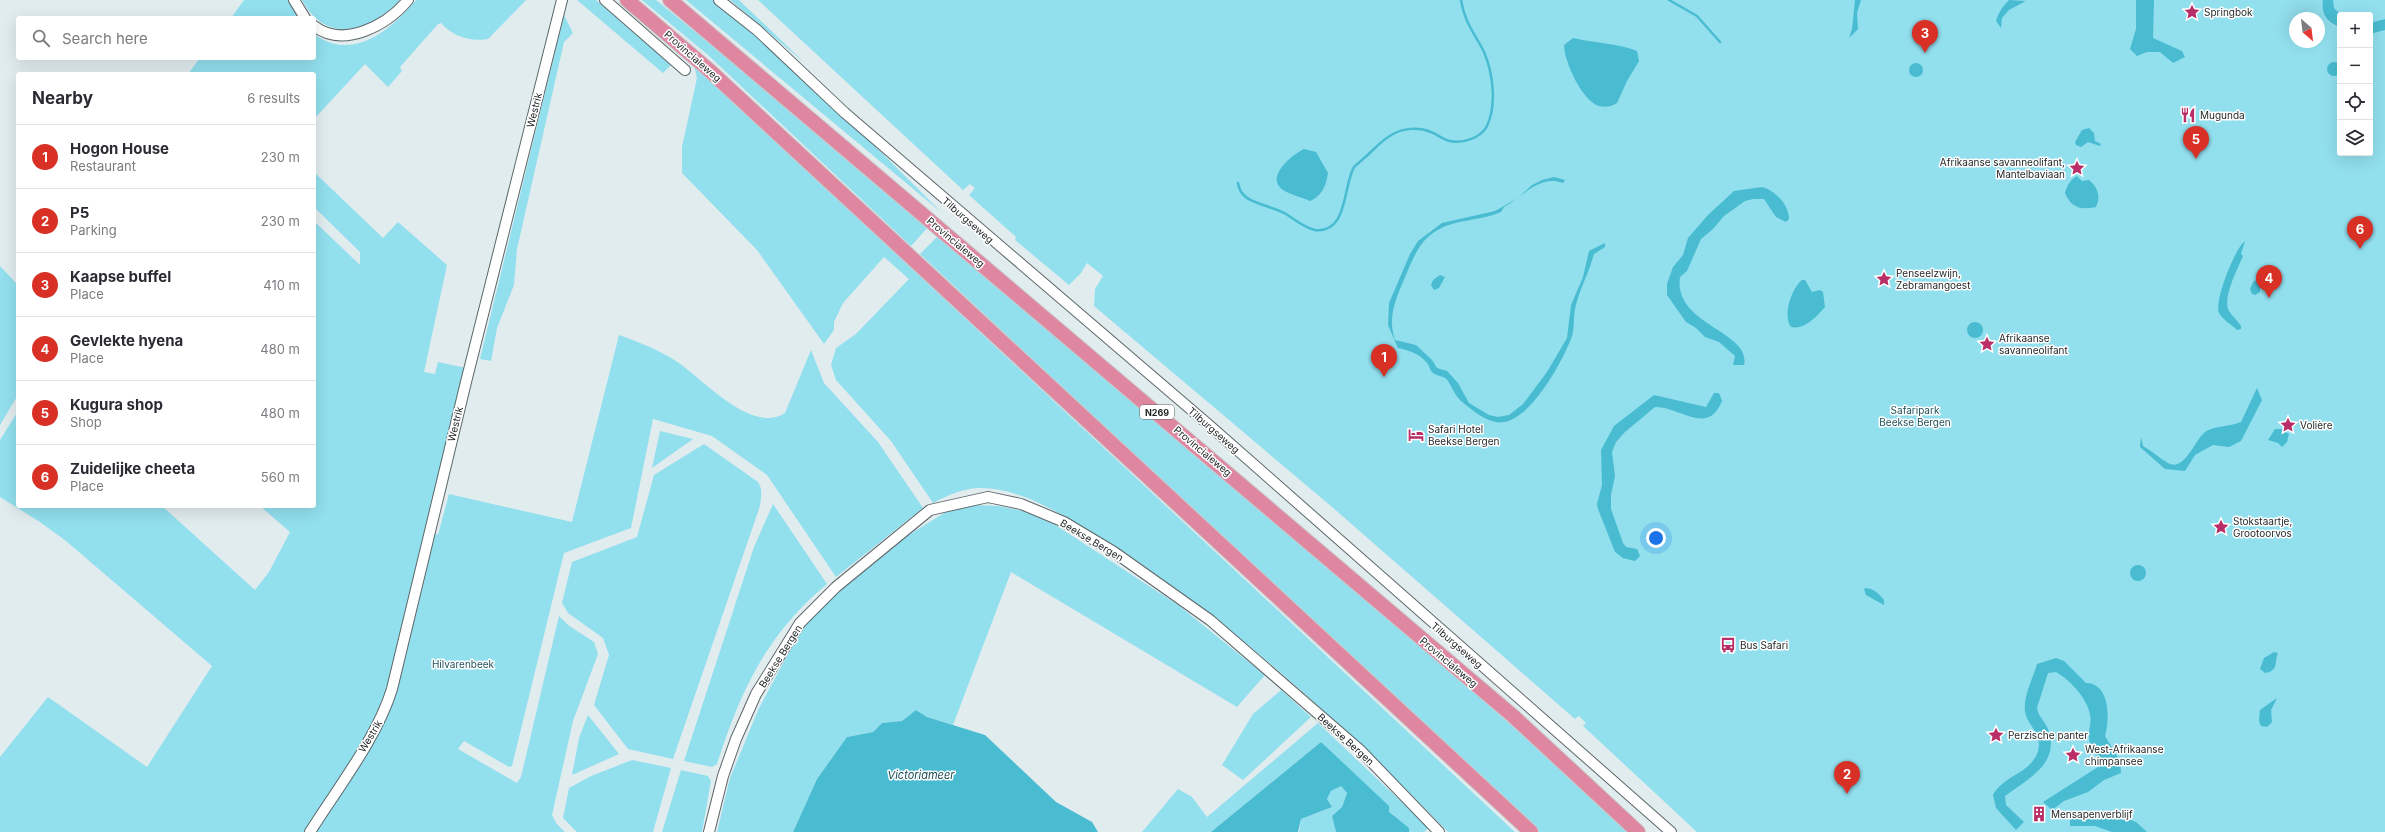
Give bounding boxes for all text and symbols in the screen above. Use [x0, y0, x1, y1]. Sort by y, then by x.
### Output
place icon: Springbok [2183, 3, 2201, 21]
place label: Springbok [2204, 6, 2253, 18]
north arrow [2289, 12, 2325, 48]
map controls [2337, 12, 2373, 156]
button: + [2337, 12, 2373, 48]
search box [16, 16, 316, 60]
pin: 3 [1912, 20, 1938, 53]
icon: search [30, 27, 52, 49]
street label: Provincialeweg [662, 28, 724, 84]
text: Search here [62, 29, 148, 48]
button: − [2337, 48, 2373, 84]
button: locate [2337, 84, 2373, 120]
text: Nearby [32, 88, 93, 108]
text: 6 results [247, 90, 300, 106]
street label: Westrik [524, 91, 544, 129]
restaurant icon: Mugunda [2179, 106, 2197, 124]
place label: Mugunda [2200, 109, 2245, 121]
button: layers [2337, 120, 2373, 156]
pin: 5 [2183, 126, 2209, 159]
text: Hogon House [70, 139, 169, 158]
text: 1 [42, 149, 48, 165]
text: 230 m [261, 149, 300, 165]
place label: Afrikaanse savanneolifant, Mantelbaviaan [1940, 156, 2065, 180]
text: Restaurant [70, 158, 136, 174]
place icon: Afrikaanse savanneolifant, Mantelbaviaan [2068, 159, 2086, 177]
street label: Tilburgseweg [940, 194, 996, 246]
text: P5 [70, 203, 89, 222]
text: 2 [41, 213, 49, 229]
text: 230 m [261, 213, 300, 229]
street label: Provincialeweg [925, 214, 987, 270]
pin: 6 [2347, 216, 2373, 249]
text: Parking [70, 222, 117, 238]
pin: 4 [2256, 265, 2282, 298]
text: Kaapse buffel [70, 267, 171, 286]
place label: Penseelzwijn, Zebramangoest [1896, 267, 1971, 291]
place icon: Penseelzwijn, Zebramangoest [1875, 270, 1893, 288]
text: 3 [41, 277, 49, 293]
text: 410 m [263, 277, 300, 293]
text: Place [70, 286, 104, 302]
text: Gevlekte hyena [70, 331, 183, 350]
place label: Afrikaanse savanneolifant [1999, 332, 2068, 356]
place icon: Afrikaanse savanneolifant [1978, 335, 1996, 353]
text: 4 [41, 341, 49, 357]
text: 480 m [260, 341, 300, 357]
pin: 1 [1371, 344, 1397, 377]
text: Place [70, 350, 104, 366]
text: Kugura shop [70, 395, 163, 414]
street label: Tilburgseweg [1186, 404, 1242, 456]
park label: Safaripark Beekse Bergen [1879, 404, 1951, 428]
text: 5 [41, 405, 49, 421]
text: 480 m [260, 405, 300, 421]
street label: Westrik [445, 405, 465, 443]
road number: N269 [1140, 405, 1174, 419]
text: Shop [70, 414, 102, 430]
place icon: Volière [2279, 416, 2297, 434]
place label: Volière [2300, 419, 2333, 431]
street label: Provincialeweg [1172, 423, 1234, 479]
place label: Safari Hotel Beekse Bergen [1428, 423, 1500, 447]
hotel icon: Safari Hotel Beekse Bergen [1407, 426, 1425, 444]
text: Zuidelijke cheeta [70, 459, 195, 478]
text: 6 [41, 469, 49, 485]
text: 560 m [261, 469, 300, 485]
text: Place [70, 478, 104, 494]
place label: Stokstaartje, Grootoorvos [2233, 515, 2292, 539]
street label: Beekse Bergen [1058, 516, 1126, 564]
place icon: Stokstaartje, Grootoorvos [2212, 518, 2230, 536]
your location [1646, 528, 1666, 548]
street label: Tilburgseweg [1429, 619, 1485, 671]
street label: Beekse Bergen [756, 622, 804, 689]
street label: Provincialeweg [1418, 634, 1480, 690]
bus stop icon: Bus Safari [1719, 636, 1737, 654]
place label: Bus Safari [1740, 639, 1788, 651]
park label: Hilvarenbeek [432, 658, 495, 670]
street label: Beekse Bergen [1315, 711, 1377, 767]
street label: Westrik [356, 717, 385, 754]
place icon: Perzische panter [1987, 726, 2005, 744]
place label: Perzische panter [2008, 729, 2088, 741]
place label: West-Afrikaanse chimpansee [2085, 743, 2164, 767]
place icon: West-Afrikaanse chimpansee [2064, 746, 2082, 764]
pin: 2 [1834, 761, 1860, 794]
water label: Victoriameer [888, 768, 955, 782]
building icon: Mensapenverblijf [2030, 805, 2048, 823]
place label: Mensapenverblijf [2051, 808, 2133, 820]

